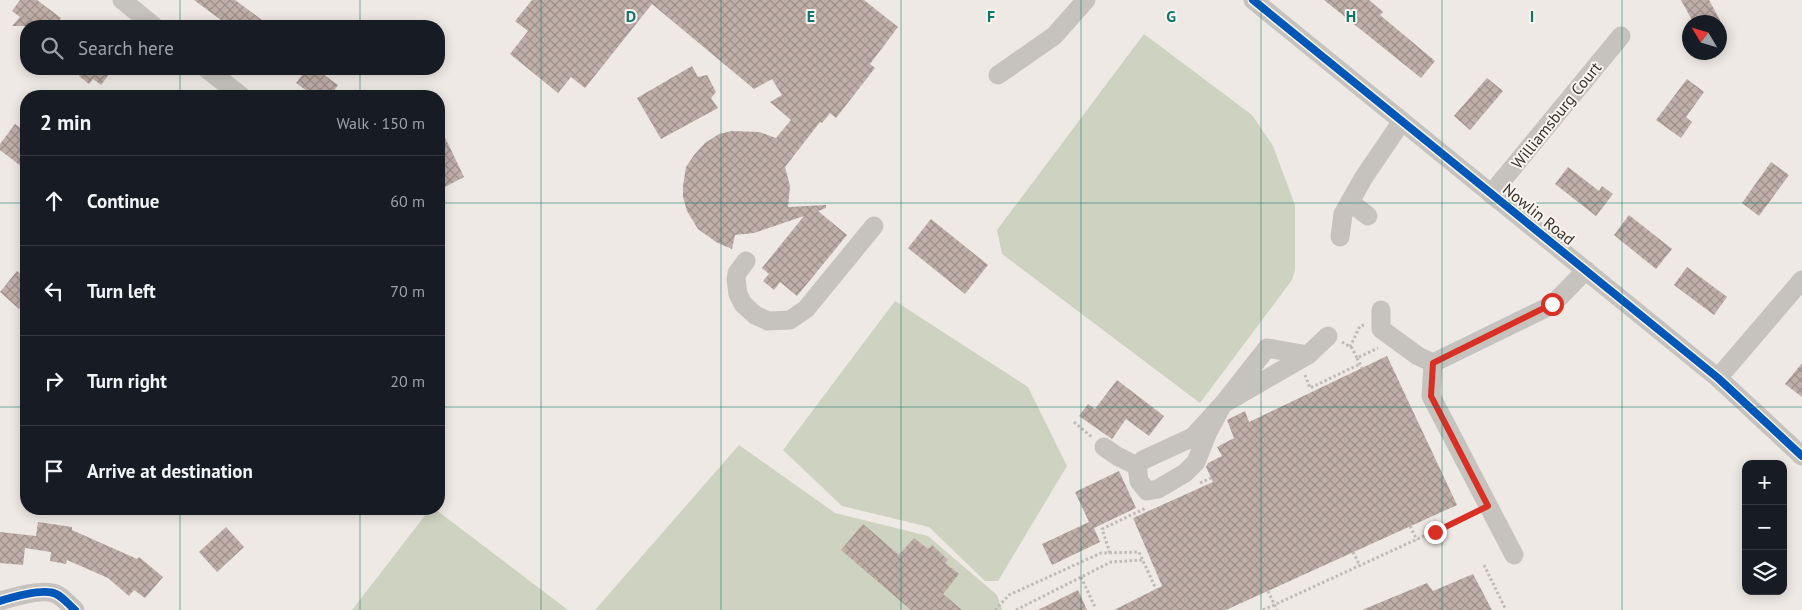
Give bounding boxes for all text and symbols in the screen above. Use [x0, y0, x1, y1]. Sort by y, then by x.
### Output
text: D [626, 6, 636, 26]
text: E [807, 6, 815, 26]
text: F [987, 6, 995, 26]
text: G [1166, 6, 1176, 26]
text: H [1346, 6, 1356, 26]
text: I [1530, 6, 1534, 26]
north arrow [1682, 15, 1727, 60]
search box [20, 20, 445, 75]
icon: search [38, 34, 66, 62]
text: Search here [78, 36, 174, 60]
street label: Williamsburg Court [1507, 57, 1606, 172]
text: 2 min [40, 109, 91, 136]
text: Walk · 150 m [336, 113, 425, 133]
street label: Nowlin Road [1499, 179, 1579, 249]
icon: ahead [40, 187, 68, 215]
text: Continue [87, 189, 159, 213]
text: 60 m [390, 191, 425, 211]
icon: left [40, 277, 68, 305]
text: Turn left [87, 279, 156, 303]
text: 70 m [390, 281, 425, 301]
route start [1541, 293, 1564, 316]
icon: right [40, 367, 68, 395]
text: Turn right [87, 369, 167, 393]
text: 20 m [390, 371, 425, 391]
icon: arrive [40, 457, 68, 485]
text: Arrive at destination [87, 459, 253, 483]
map controls [1742, 460, 1787, 595]
button: + [1742, 460, 1787, 505]
button: − [1742, 505, 1787, 550]
route end [1424, 521, 1447, 544]
button: layers [1742, 550, 1787, 595]

